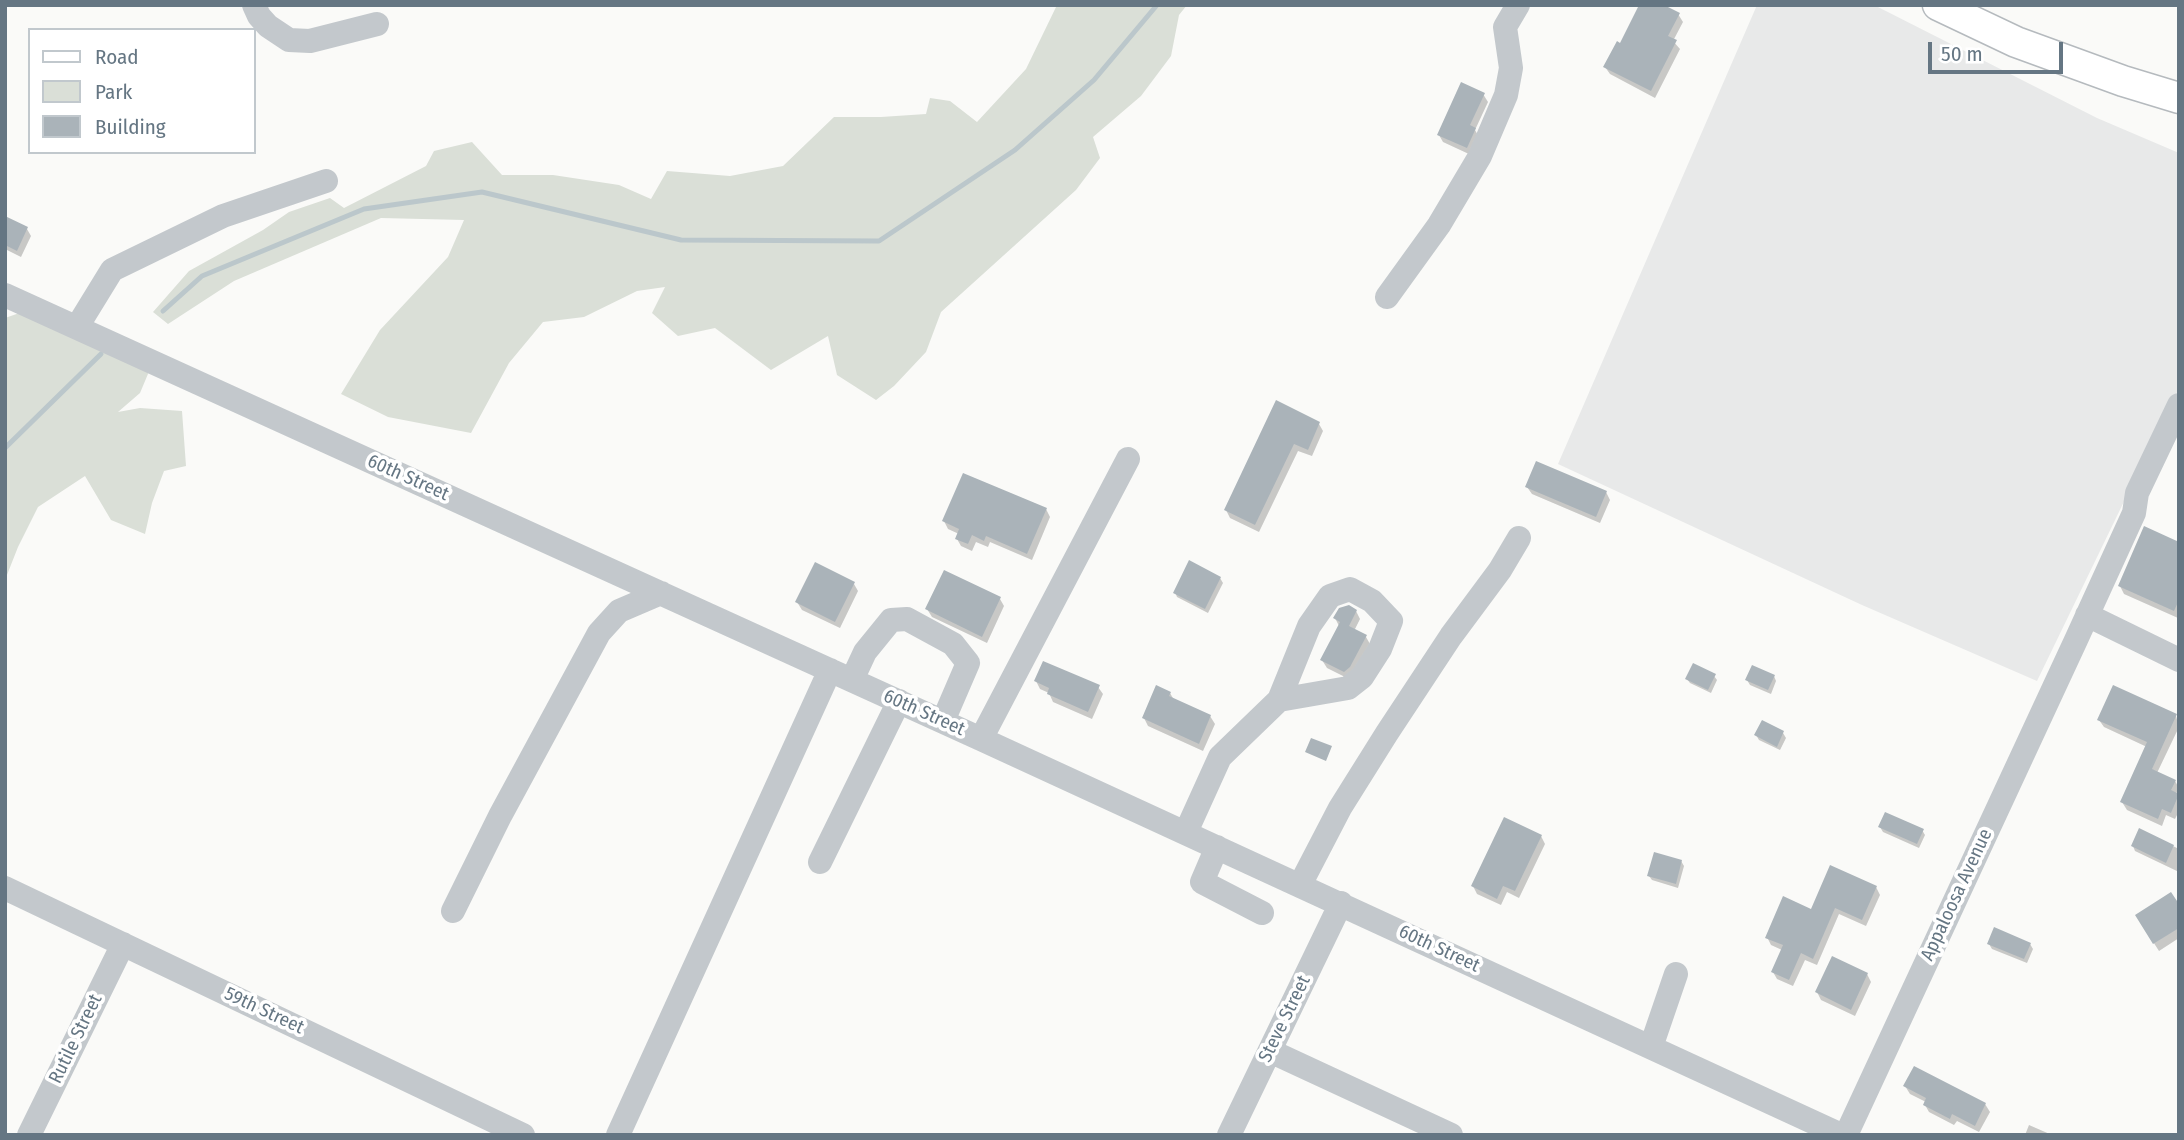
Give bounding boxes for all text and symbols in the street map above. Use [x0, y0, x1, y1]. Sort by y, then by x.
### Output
legend [28, 28, 256, 154]
scale bar [1932, 28, 2067, 72]
text: 50 m [1941, 41, 1983, 67]
text: Road [95, 44, 139, 70]
text: Park [95, 79, 132, 105]
text: Building [95, 114, 166, 140]
street label: 60th Street [364, 450, 452, 506]
street label: 60th Street [880, 685, 968, 741]
street label: Appaloosa Avenue [1916, 825, 1998, 965]
street label: 60th Street [1395, 920, 1483, 978]
street label: Steve Street [1254, 972, 1316, 1066]
street label: 59th Street [221, 983, 307, 1039]
street label: Rutile Street [45, 991, 107, 1087]

